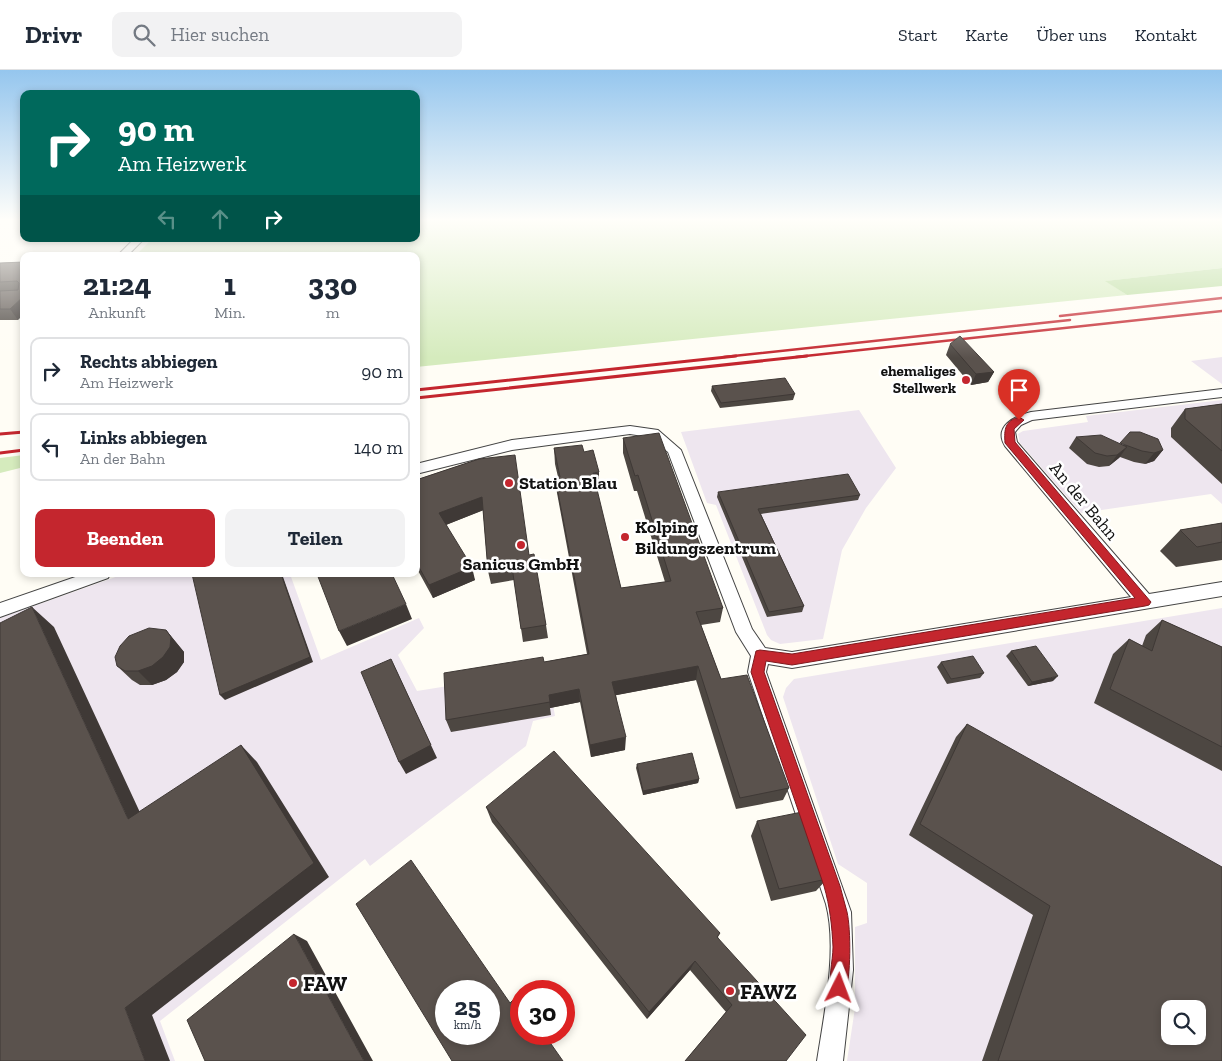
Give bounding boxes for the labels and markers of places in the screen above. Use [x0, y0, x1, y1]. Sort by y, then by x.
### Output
place label: ehemaliges Stellwerk [881, 362, 957, 397]
pin [998, 369, 1040, 420]
marker: ehemaliges Stellwerk [960, 374, 972, 386]
place label: Station Blau [519, 472, 618, 494]
marker: Station Blau [503, 477, 515, 489]
place label: Kolping Bildungszentrum [635, 516, 776, 559]
marker: Kolping Bildungszentrum [619, 531, 631, 543]
marker: Sanicus GmbH [515, 539, 527, 551]
place label: Sanicus GmbH [462, 553, 580, 575]
place label: FAW [303, 971, 348, 996]
marker: FAW [287, 977, 299, 989]
place label: FAWZ [740, 979, 797, 1004]
marker: FAWZ [724, 985, 736, 997]

